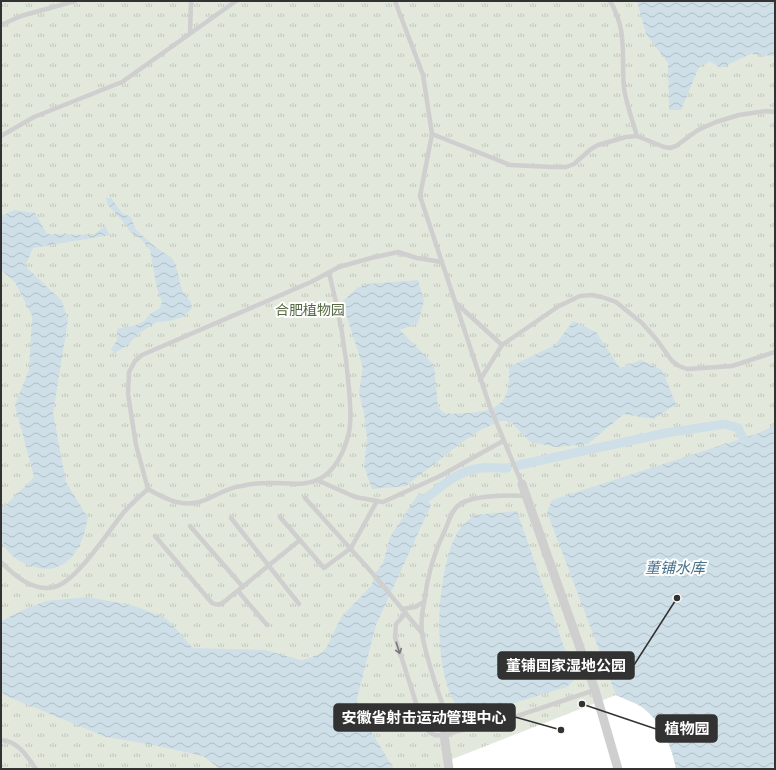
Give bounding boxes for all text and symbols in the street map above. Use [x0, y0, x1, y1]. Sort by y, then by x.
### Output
park label: 合肥植物园 [275, 302, 345, 318]
water label: 董铺水库 [645, 559, 708, 577]
one-way arrow [395, 641, 402, 654]
callout: 董铺国家湿地公园 [498, 652, 634, 679]
text: 董铺国家湿地公园 [506, 657, 626, 675]
callout: 安徽省射击运动管理中心 [334, 704, 515, 731]
text: 安徽省射击运动管理中心 [341, 709, 507, 727]
callout: 植物园 [656, 715, 717, 742]
text: 植物园 [664, 720, 710, 738]

